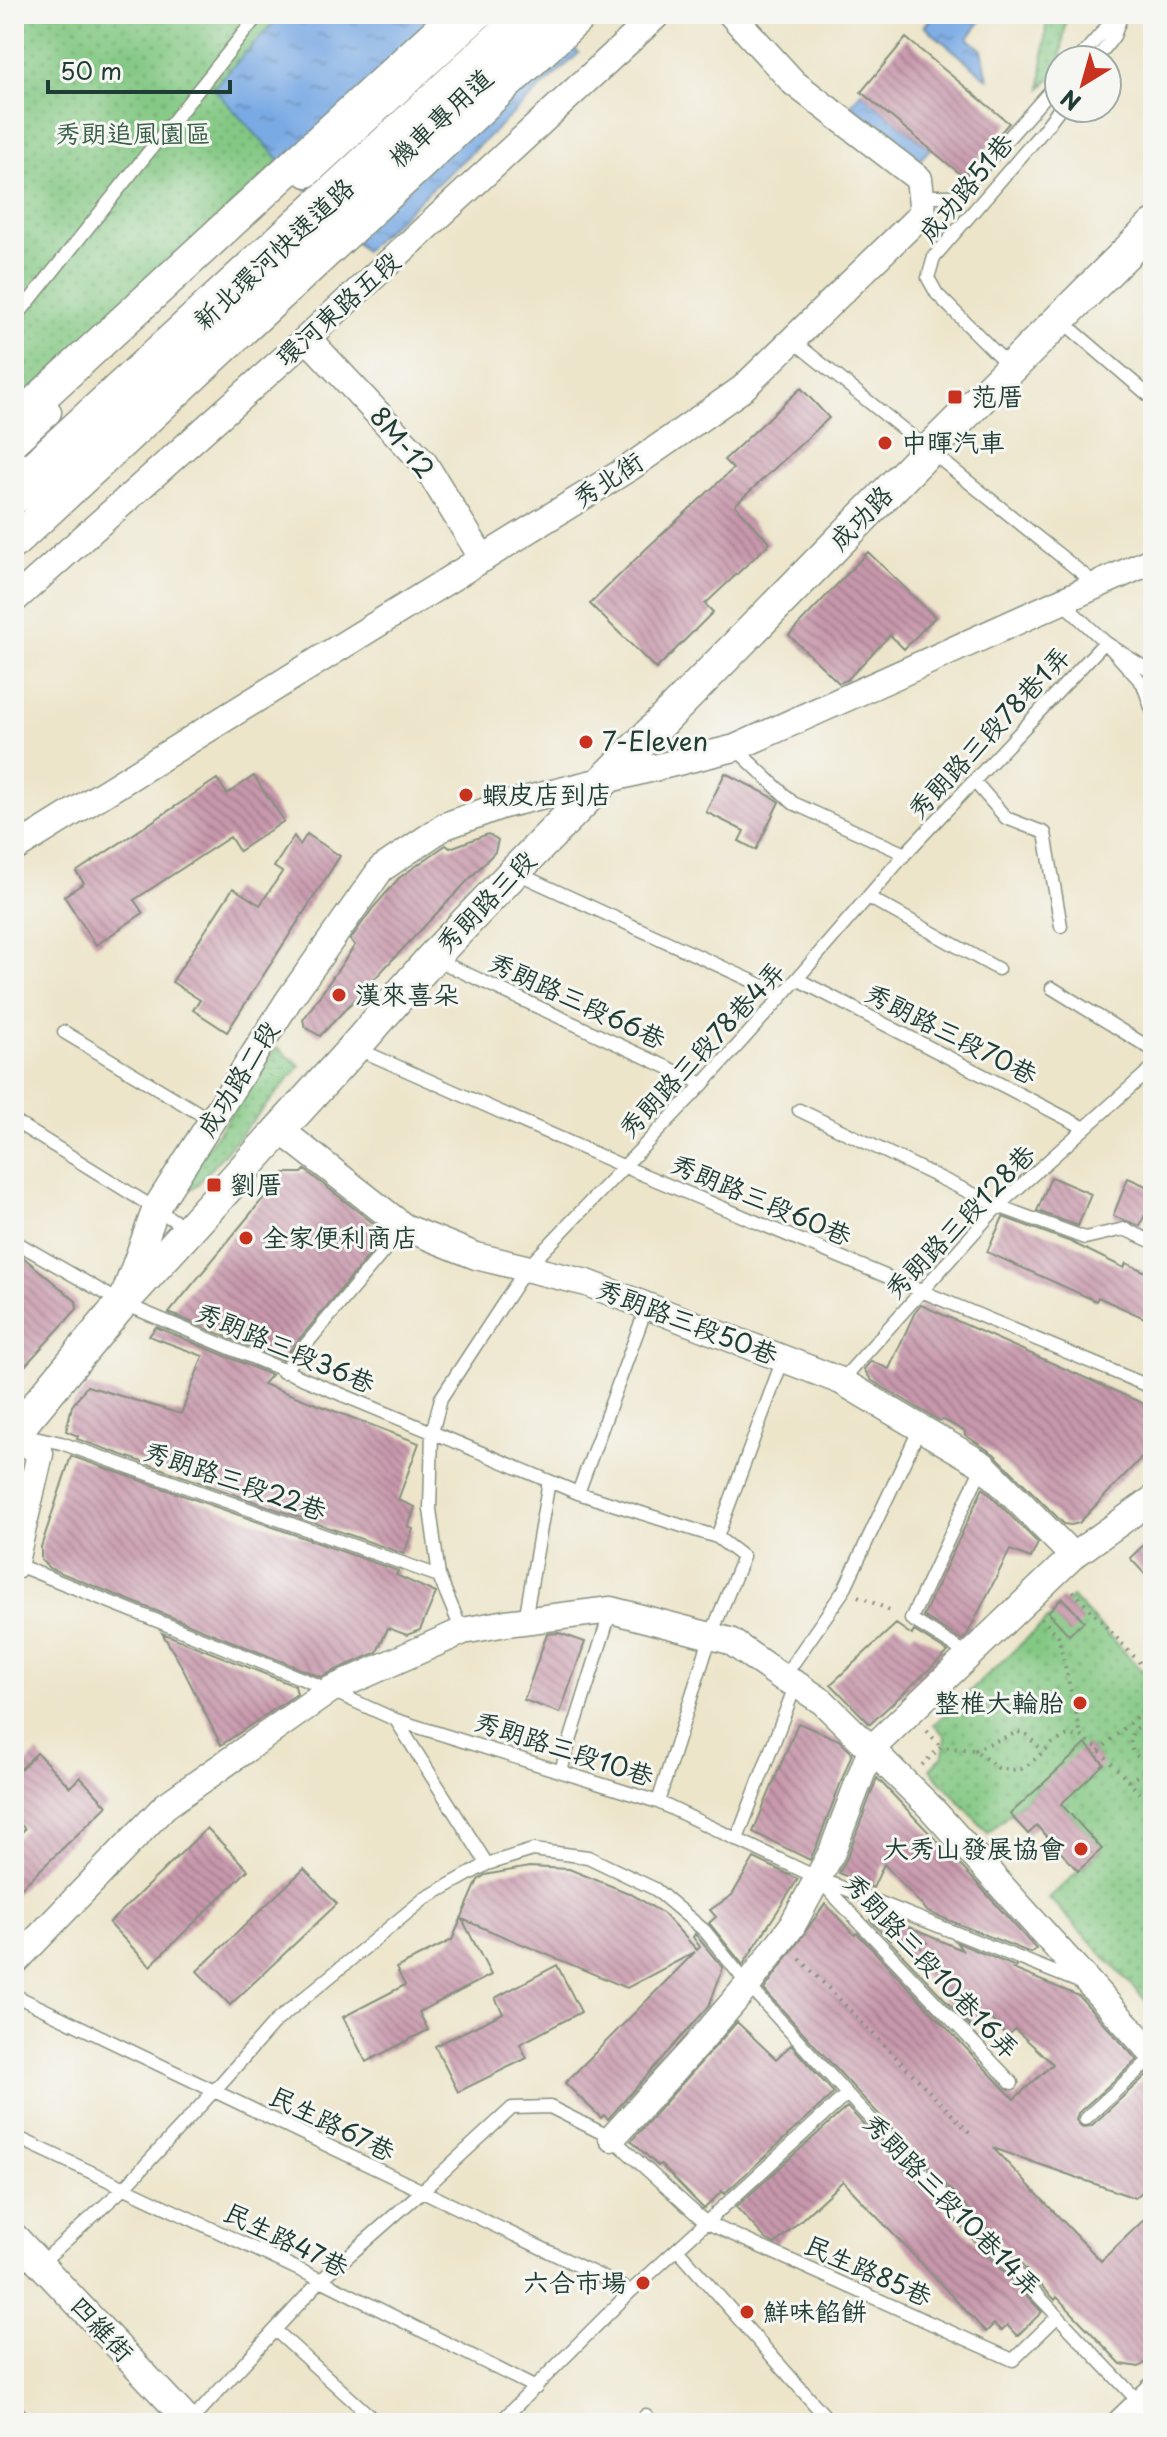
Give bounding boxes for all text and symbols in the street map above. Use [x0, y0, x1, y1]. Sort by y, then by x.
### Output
scale bar [48, 44, 230, 94]
north arrow [1043, 44, 1123, 124]
text: 50 m [60, 52, 122, 88]
street label: 機車專用道 [379, 58, 501, 175]
text: N [1053, 83, 1087, 120]
park label: 秀朗追風園區 [55, 113, 211, 152]
street label: 成功路51巷 [908, 124, 1022, 250]
street label: 新北環河快速道路 [184, 168, 362, 338]
street label: 環河東路五段 [266, 241, 408, 375]
place label: 范厝 [971, 376, 1023, 415]
marker: 范厝 [946, 388, 964, 406]
street label: 8M-12 [361, 398, 445, 486]
place label: 中暉汽車 [901, 422, 1005, 461]
marker: 中暉汽車 [876, 434, 894, 452]
street label: 秀北街 [564, 441, 651, 516]
street label: 成功路 [819, 475, 901, 559]
street label: 秀朗路三段78巷1弄 [897, 637, 1079, 827]
place label: 7-Eleven [602, 721, 708, 760]
marker: 7-Eleven [577, 733, 595, 751]
place label: 蝦皮店到店 [482, 774, 612, 813]
marker: 蝦皮店到店 [457, 786, 475, 804]
street label: 秀朗路三段 [426, 841, 544, 961]
street label: 秀朗路三段66巷 [482, 941, 673, 1058]
street label: 秀朗路三段78巷4弄 [608, 952, 793, 1146]
street label: 秀朗路三段70巷 [859, 972, 1045, 1093]
place label: 漢來喜朵 [355, 974, 459, 1013]
marker: 漢來喜朵 [330, 986, 348, 1004]
street label: 成功路二段 [186, 1013, 288, 1144]
street label: 秀朗路三段128巷 [875, 1135, 1043, 1307]
street label: 秀朗路三段60巷 [665, 1143, 858, 1254]
place label: 劉厝 [230, 1164, 282, 1203]
marker: 劉厝 [205, 1176, 223, 1194]
place label: 全家便利商店 [262, 1217, 418, 1256]
marker: 全家便利商店 [237, 1229, 255, 1247]
street label: 秀朗路三段50巷 [591, 1268, 784, 1373]
street label: 秀朗路三段36巷 [190, 1291, 381, 1402]
street label: 秀朗路三段22巷 [139, 1430, 332, 1529]
place label: 整椎大輪胎 [934, 1682, 1064, 1721]
marker: 整椎大輪胎 [1071, 1694, 1089, 1712]
street label: 秀朗路三段10巷 [470, 1700, 659, 1795]
place label: 大秀山發展協會 [883, 1828, 1065, 1867]
marker: 大秀山發展協會 [1072, 1840, 1090, 1858]
street label: 秀朗路三段10巷16弄 [835, 1863, 1029, 2067]
street label: 民生路67巷 [263, 2075, 402, 2170]
street label: 秀朗路三段10巷14弄 [855, 2104, 1051, 2304]
street label: 民生路47巷 [218, 2192, 356, 2286]
street label: 民生路85巷 [799, 2224, 939, 2315]
place label: 六合市場 [523, 2262, 627, 2301]
marker: 六合市場 [634, 2274, 652, 2292]
street label: 四維街 [62, 2286, 144, 2370]
place label: 鮮味餡餅 [763, 2291, 867, 2330]
marker: 鮮味餡餅 [738, 2303, 756, 2321]

